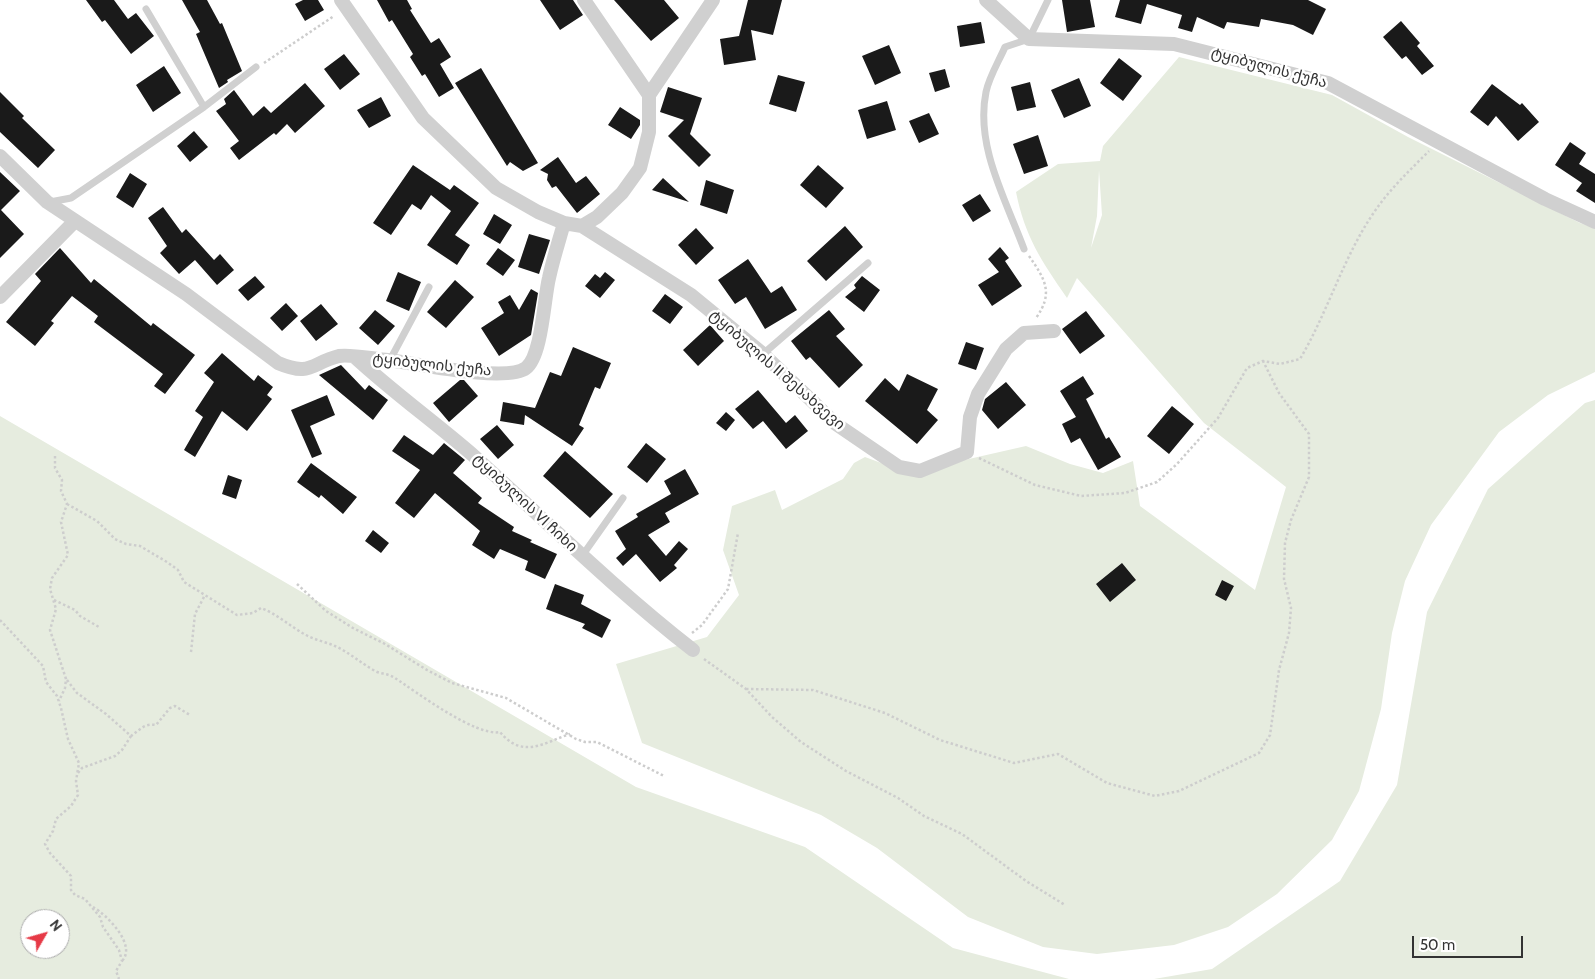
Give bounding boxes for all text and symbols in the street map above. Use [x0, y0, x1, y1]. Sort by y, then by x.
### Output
street label: ტყიბულის ქუჩა [1209, 44, 1329, 92]
street label: ტყიბულის II შესახვევი [705, 306, 849, 434]
street label: ტყიბულის ქუჩა [372, 350, 492, 380]
street label: ტყიბულის VI ჩიხი [469, 450, 581, 556]
north arrow [20, 909, 70, 959]
text: N [46, 916, 66, 935]
scale bar [1415, 926, 1526, 958]
text: 50 m [1420, 936, 1455, 954]

